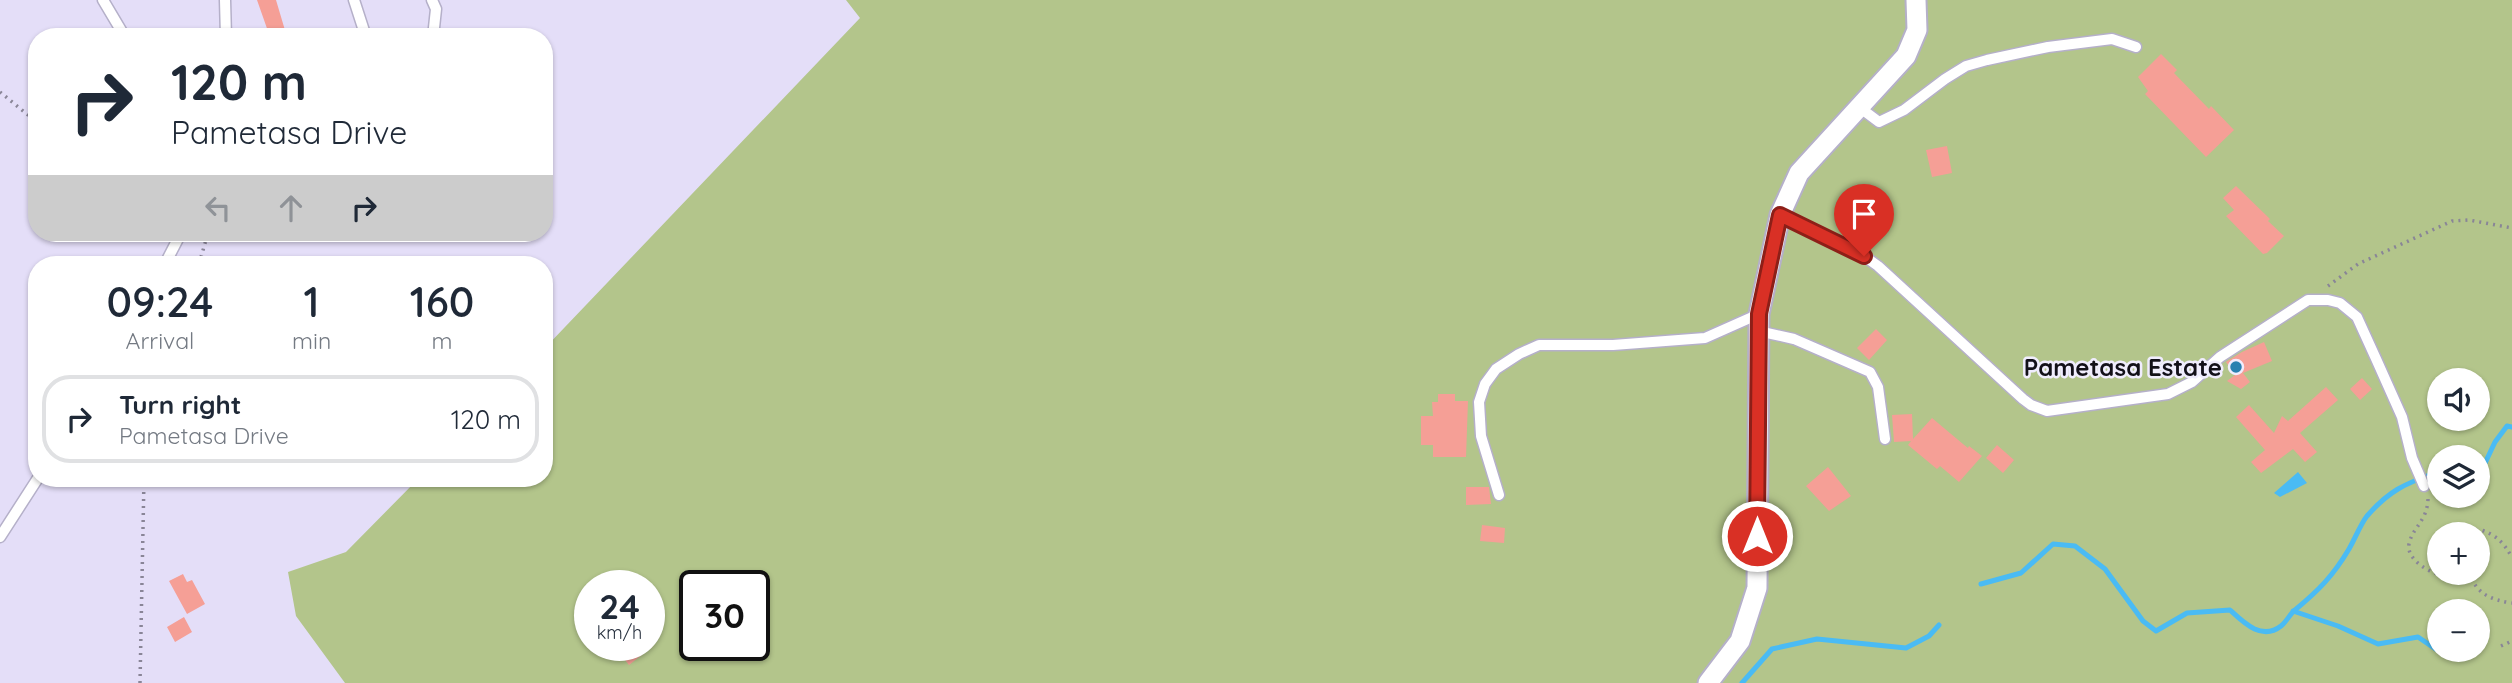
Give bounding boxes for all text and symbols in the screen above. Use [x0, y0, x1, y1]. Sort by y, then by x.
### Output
text: 120 m [171, 51, 307, 112]
icon: right [56, 56, 147, 147]
text: Pametasa Drive [171, 112, 407, 152]
pin [1834, 184, 1894, 256]
icon: left [199, 189, 237, 227]
icon: ahead [272, 189, 310, 227]
icon: right [345, 189, 383, 227]
icon: arrive [1845, 195, 1883, 233]
text: 09:24 [107, 275, 213, 328]
text: 1 [304, 275, 320, 328]
text: 160 [410, 275, 474, 328]
text: Arrival [126, 326, 194, 355]
text: min [292, 326, 331, 355]
text: m [432, 326, 453, 355]
place label: Pametasa Estate [2024, 352, 2222, 382]
marker: Pametasa Estate [2228, 359, 2244, 375]
map controls [2427, 368, 2490, 662]
button: sound [2427, 368, 2490, 431]
text: Turn right [119, 388, 241, 421]
icon: right [60, 400, 98, 438]
text: 120 m [451, 403, 521, 436]
text: Pametasa Drive [119, 421, 289, 450]
button: layers [2427, 445, 2490, 508]
position arrow [1720, 499, 1794, 573]
button: + [2427, 522, 2490, 585]
speed limit sign: 30 [679, 570, 770, 661]
text: 24 [599, 584, 640, 628]
button: − [2427, 599, 2490, 662]
text: km/h [597, 621, 642, 644]

